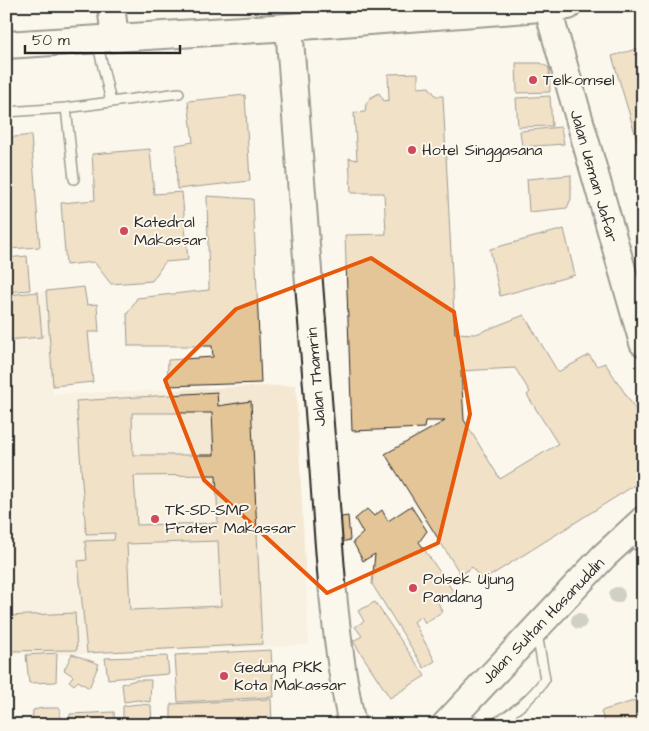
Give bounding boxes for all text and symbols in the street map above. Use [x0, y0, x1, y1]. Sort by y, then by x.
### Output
scale bar [25, 22, 180, 54]
text: 50 m [32, 30, 70, 51]
place label: Telkomsel [543, 69, 615, 91]
marker: Telkomsel [527, 74, 539, 86]
street label: Jalan Usman Jafar [565, 107, 623, 245]
place label: Hotel Singgasana [422, 139, 542, 162]
marker: Hotel Singgasana [406, 144, 418, 156]
place label: Katedral Makassar [134, 211, 207, 251]
marker: Katedral Makassar [118, 225, 130, 237]
street label: Jalan Thamrin [301, 327, 331, 427]
place label: TK-SD-SMP Frater Makassar [165, 499, 296, 539]
marker: TK-SD-SMP Frater Makassar [149, 513, 161, 525]
street label: Jalan Sultan Hasanuddin [477, 553, 609, 689]
place label: Polsek Ujung Pandang [423, 568, 514, 609]
marker: Polsek Ujung Pandang [407, 582, 419, 594]
place label: Gedung PKK Kota Makassar [234, 656, 346, 696]
marker: Gedung PKK Kota Makassar [218, 670, 230, 682]

